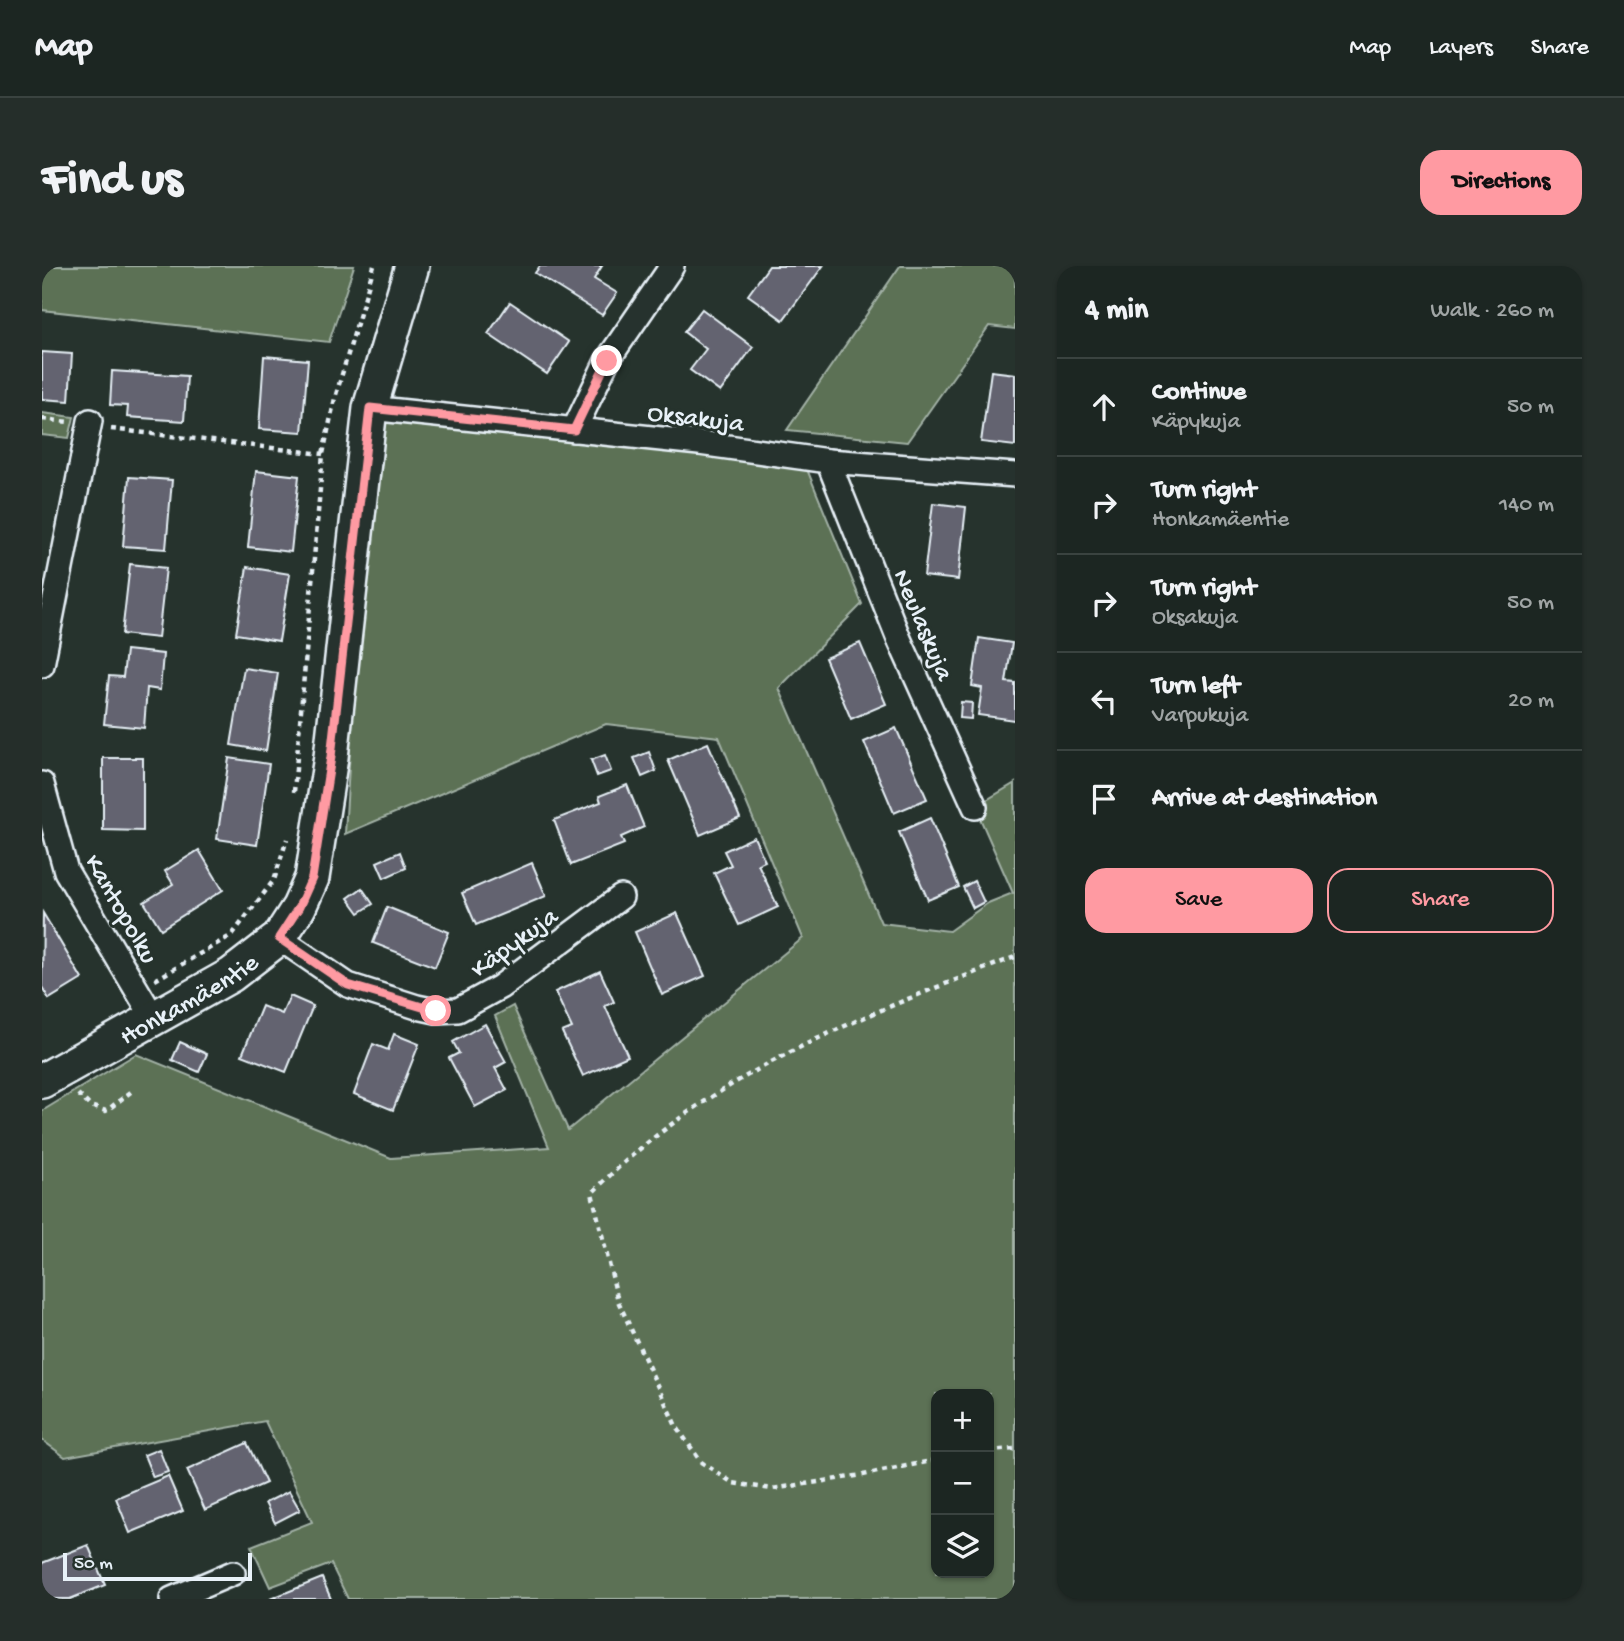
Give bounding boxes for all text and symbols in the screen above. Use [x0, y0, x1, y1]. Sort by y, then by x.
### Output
text: Map [35, 29, 92, 67]
text: Map [1349, 34, 1391, 63]
text: Layers [1429, 34, 1493, 63]
text: Share [1531, 34, 1589, 63]
button: Directions [1420, 150, 1582, 215]
text: Find us [42, 153, 182, 211]
text: 4 min [1085, 294, 1148, 329]
text: Walk · 260 m [1430, 298, 1554, 325]
route end [591, 345, 622, 376]
text: Continue [1152, 378, 1246, 409]
icon: ahead [1085, 388, 1123, 426]
text: 50 m [1507, 394, 1554, 421]
street label: Oksakuja [645, 399, 747, 442]
text: Käpykuja [1152, 409, 1241, 436]
text: Turn right [1152, 476, 1256, 507]
icon: right [1085, 486, 1123, 524]
text: 140 m [1499, 492, 1554, 519]
text: Honkamäentie [1152, 507, 1289, 534]
street label: Neulaskuja [884, 565, 959, 688]
text: Turn right [1152, 574, 1256, 605]
icon: right [1085, 584, 1123, 622]
text: 50 m [1507, 590, 1554, 617]
text: Oksakuja [1152, 605, 1238, 632]
text: Turn left [1152, 672, 1240, 703]
icon: left [1085, 682, 1123, 720]
text: 20 m [1508, 688, 1554, 715]
text: Varpukuja [1152, 703, 1248, 730]
icon: arrive [1085, 780, 1123, 818]
text: Arrive at destination [1152, 784, 1377, 815]
street label: Kantopolku [75, 850, 163, 970]
button: Save [1085, 868, 1313, 933]
button: Share [1327, 868, 1554, 933]
street label: Käpykuja [466, 902, 567, 987]
street label: Honkamäentie [116, 948, 267, 1054]
route start [420, 995, 451, 1026]
map controls [931, 1389, 994, 1578]
button: + [931, 1389, 994, 1452]
button: − [931, 1452, 994, 1515]
button: layers [931, 1515, 994, 1578]
scale bar [63, 1550, 252, 1582]
text: 50 m [74, 1553, 113, 1576]

